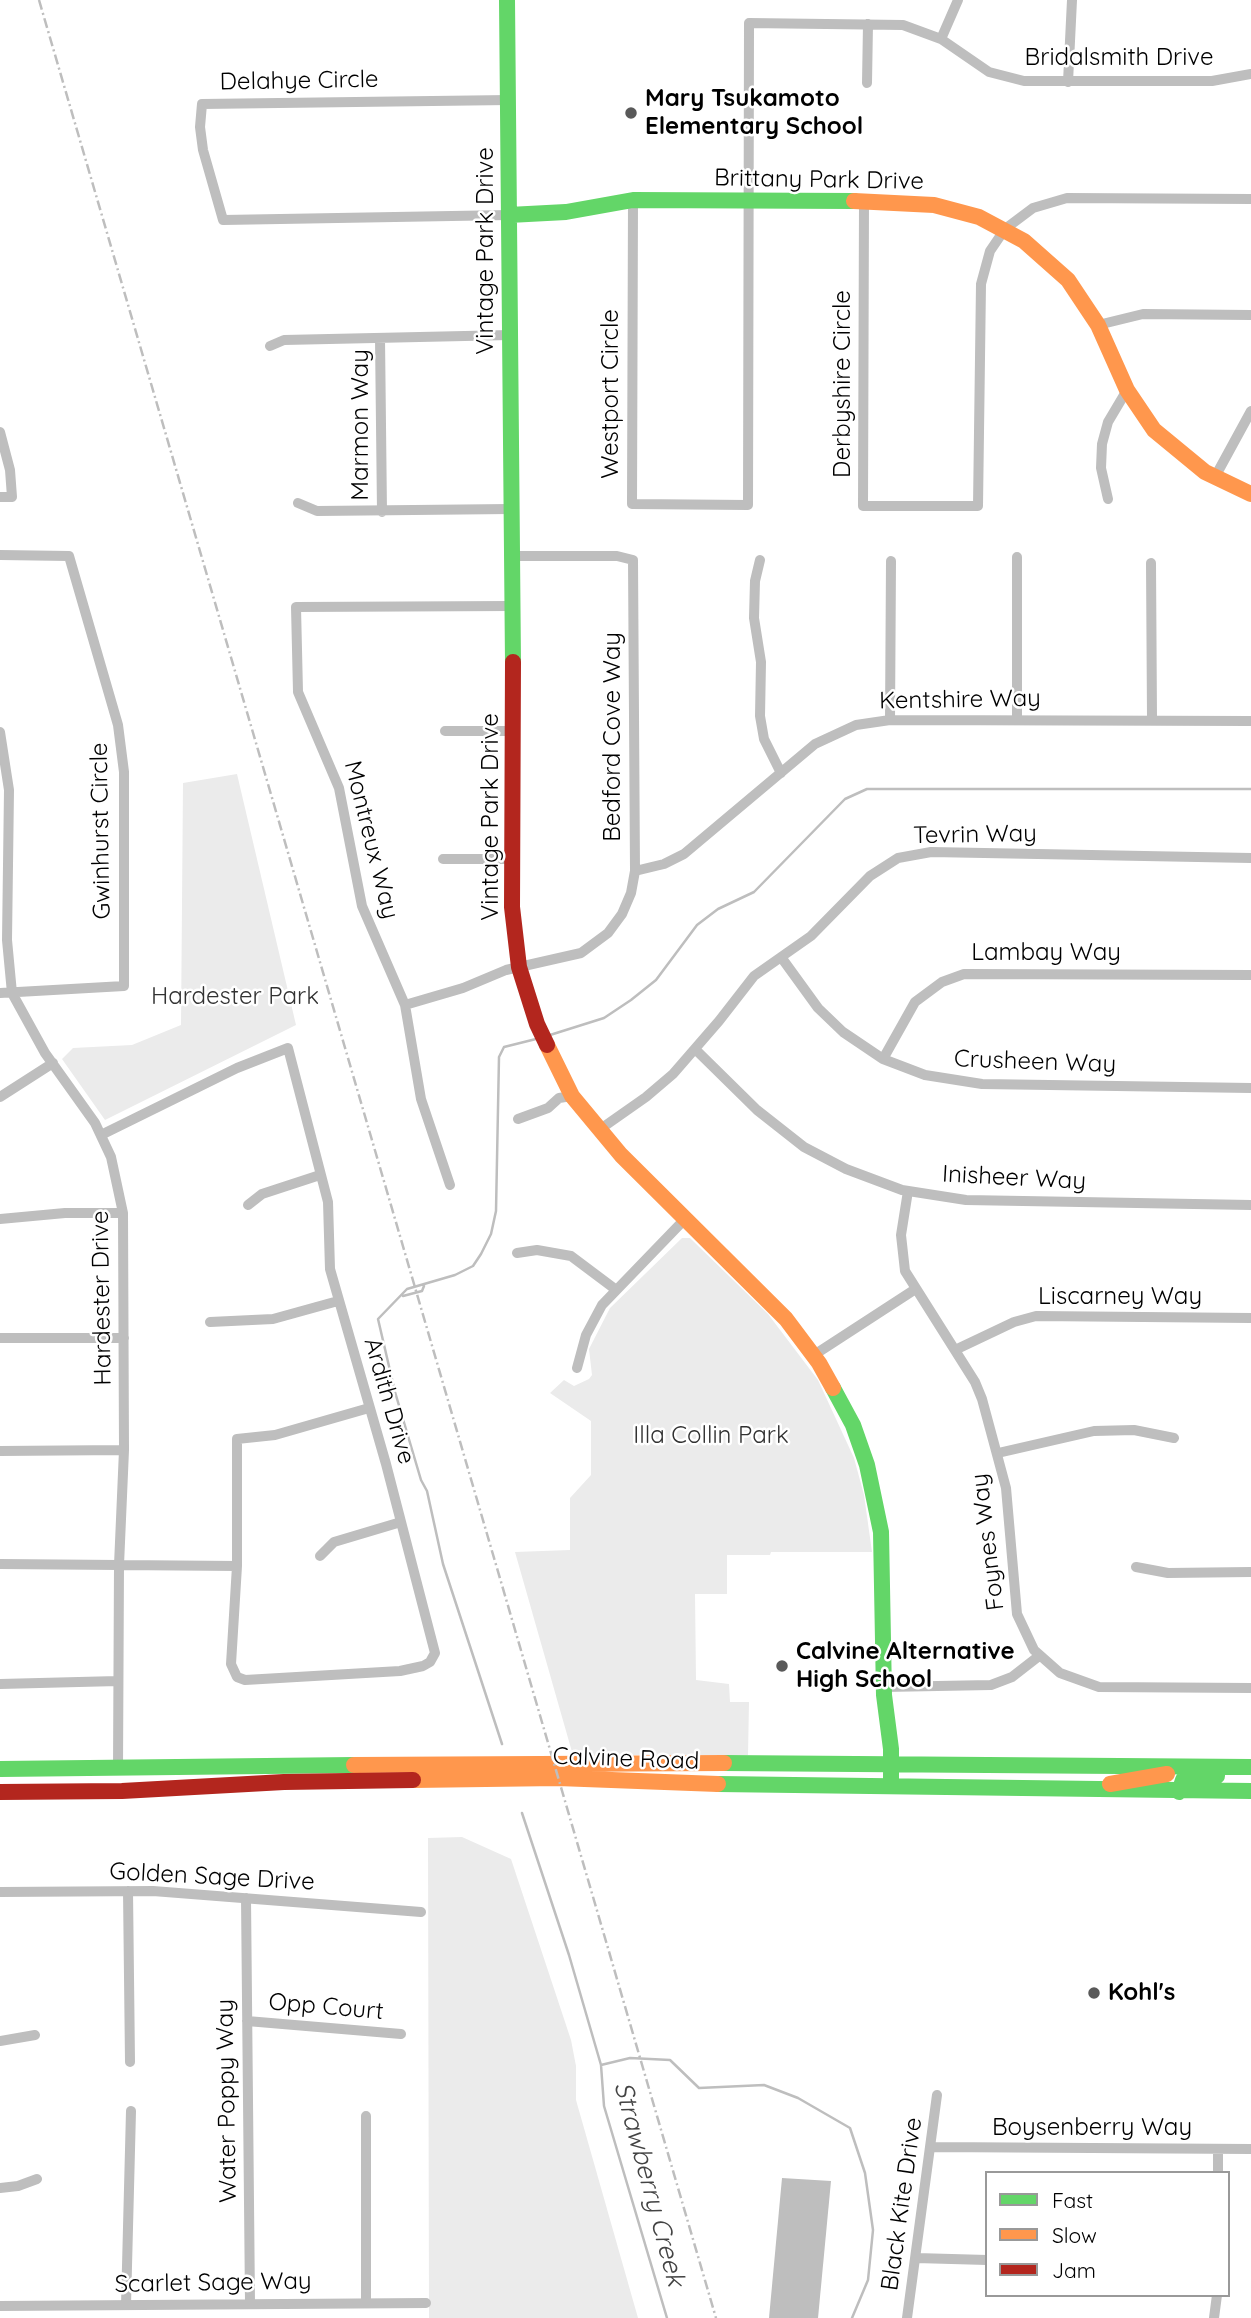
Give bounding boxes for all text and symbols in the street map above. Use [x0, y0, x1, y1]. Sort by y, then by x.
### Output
street label: Bridalsmith Drive [1025, 44, 1213, 72]
street label: Delahye Circle [219, 65, 379, 97]
place label: Mary Tsukamoto Elementary School [645, 85, 863, 141]
marker: Mary Tsukamoto Elementary School [623, 105, 639, 121]
street label: Vintage Park Drive [472, 147, 500, 355]
street label: Brittany Park Drive [714, 164, 924, 196]
street label: Derbyshire Circle [829, 290, 857, 478]
street label: Westport Circle [597, 309, 625, 479]
street label: Marmon Way [347, 349, 375, 501]
street label: Bedford Cove Way [599, 632, 627, 842]
street label: Kentshire Way [879, 684, 1041, 716]
street label: Vintage Park Drive [477, 713, 505, 921]
street label: Gwinhurst Circle [85, 742, 117, 920]
street label: Montreux Way [337, 758, 405, 922]
street label: Tevrin Way [913, 820, 1037, 850]
street label: Lambay Way [971, 939, 1121, 967]
park label: Hardester Park [151, 983, 319, 1011]
street label: Crusheen Way [953, 1045, 1117, 1079]
street label: Inisheer Way [941, 1160, 1087, 1196]
street label: Hardester Drive [86, 1210, 118, 1386]
street label: Liscarney Way [1038, 1283, 1202, 1311]
street label: Ardith Drive [357, 1335, 421, 1467]
park label: Illa Collin Park [633, 1422, 789, 1450]
street label: Foynes Way [965, 1472, 1011, 1612]
place label: Calvine Alternative High School [796, 1638, 1015, 1694]
marker: Calvine Alternative High School [774, 1658, 790, 1674]
street label: Calvine Road [552, 1742, 700, 1776]
street label: Golden Sage Drive [109, 1857, 315, 1897]
place label: Kohl's [1108, 1979, 1175, 2007]
marker: Kohl's [1086, 1985, 1102, 2001]
street label: Opp Court [267, 1988, 385, 2026]
street label: Water Poppy Way [211, 1999, 243, 2203]
water label: Strawberry Creek [607, 2078, 691, 2290]
street label: Boysenberry Way [992, 2114, 1192, 2142]
street label: Black Kite Drive [876, 2116, 928, 2292]
legend [985, 2171, 1230, 2297]
text: Fast [1052, 2187, 1093, 2213]
text: Slow [1052, 2222, 1097, 2248]
text: Jam [1052, 2257, 1096, 2283]
street label: Scarlet Sage Way [114, 2267, 312, 2299]

